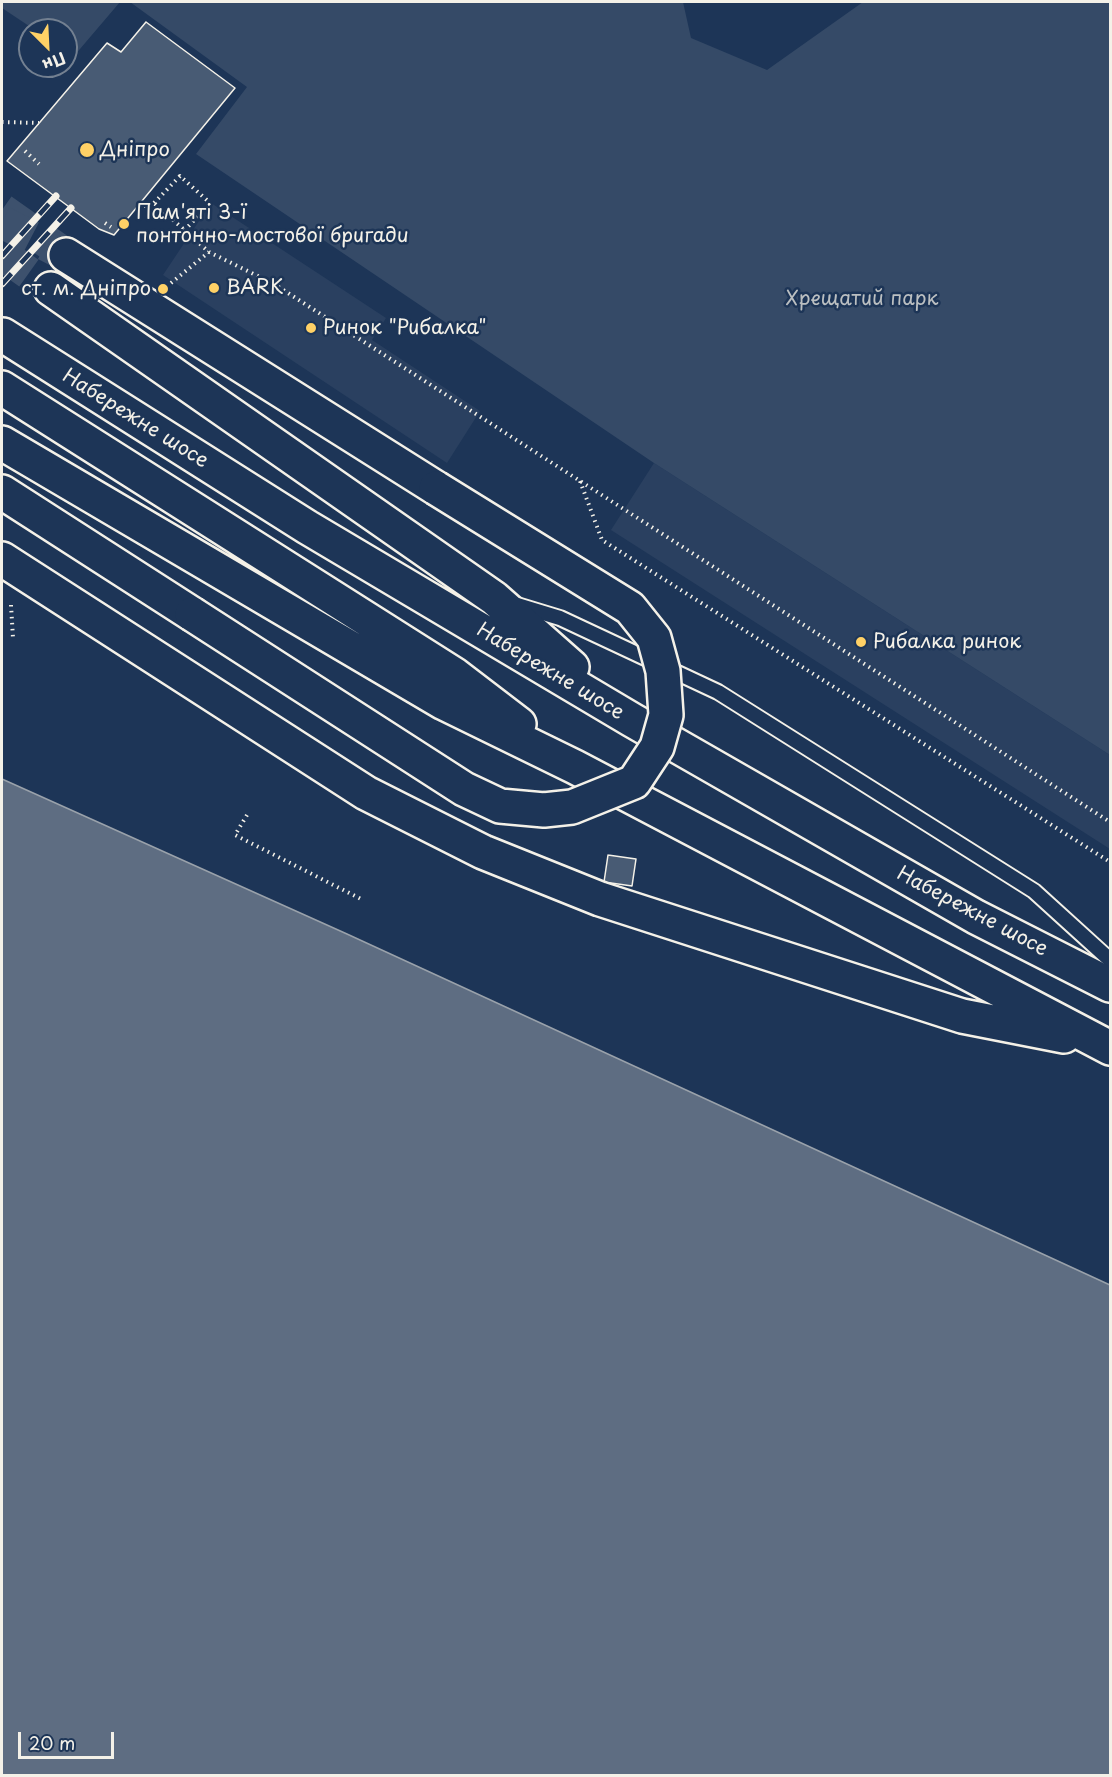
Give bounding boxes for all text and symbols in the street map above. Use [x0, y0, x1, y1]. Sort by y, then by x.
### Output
north arrow [18, 18, 78, 78]
text: Пн [39, 47, 70, 78]
place label: Дніпро [100, 138, 170, 162]
marker: Дніпро [78, 141, 96, 159]
place label: Пам'яті 3-ї понтонно-мостової бригади [136, 201, 409, 248]
marker: Пам'яті 3-ї понтонно-мостової бригади [117, 217, 131, 231]
place label: BARK [226, 276, 284, 300]
place label: ст. м. Дніпро [21, 277, 151, 301]
marker: BARK [207, 281, 221, 295]
marker: ст. м. Дніпро [156, 282, 170, 296]
park label: Хрещатий парк [786, 287, 938, 311]
place label: Ринок "Рибалка" [323, 316, 487, 340]
marker: Ринок "Рибалка" [304, 321, 318, 335]
street label: Набережне шосе [58, 364, 212, 474]
street label: Набережне шосе [472, 619, 628, 725]
place label: Рибалка ринок [873, 630, 1021, 654]
marker: Рибалка ринок [854, 635, 868, 649]
street label: Набережне шосе [892, 862, 1052, 962]
scale bar [21, 1720, 117, 1758]
text: 20 m [29, 1729, 75, 1756]

